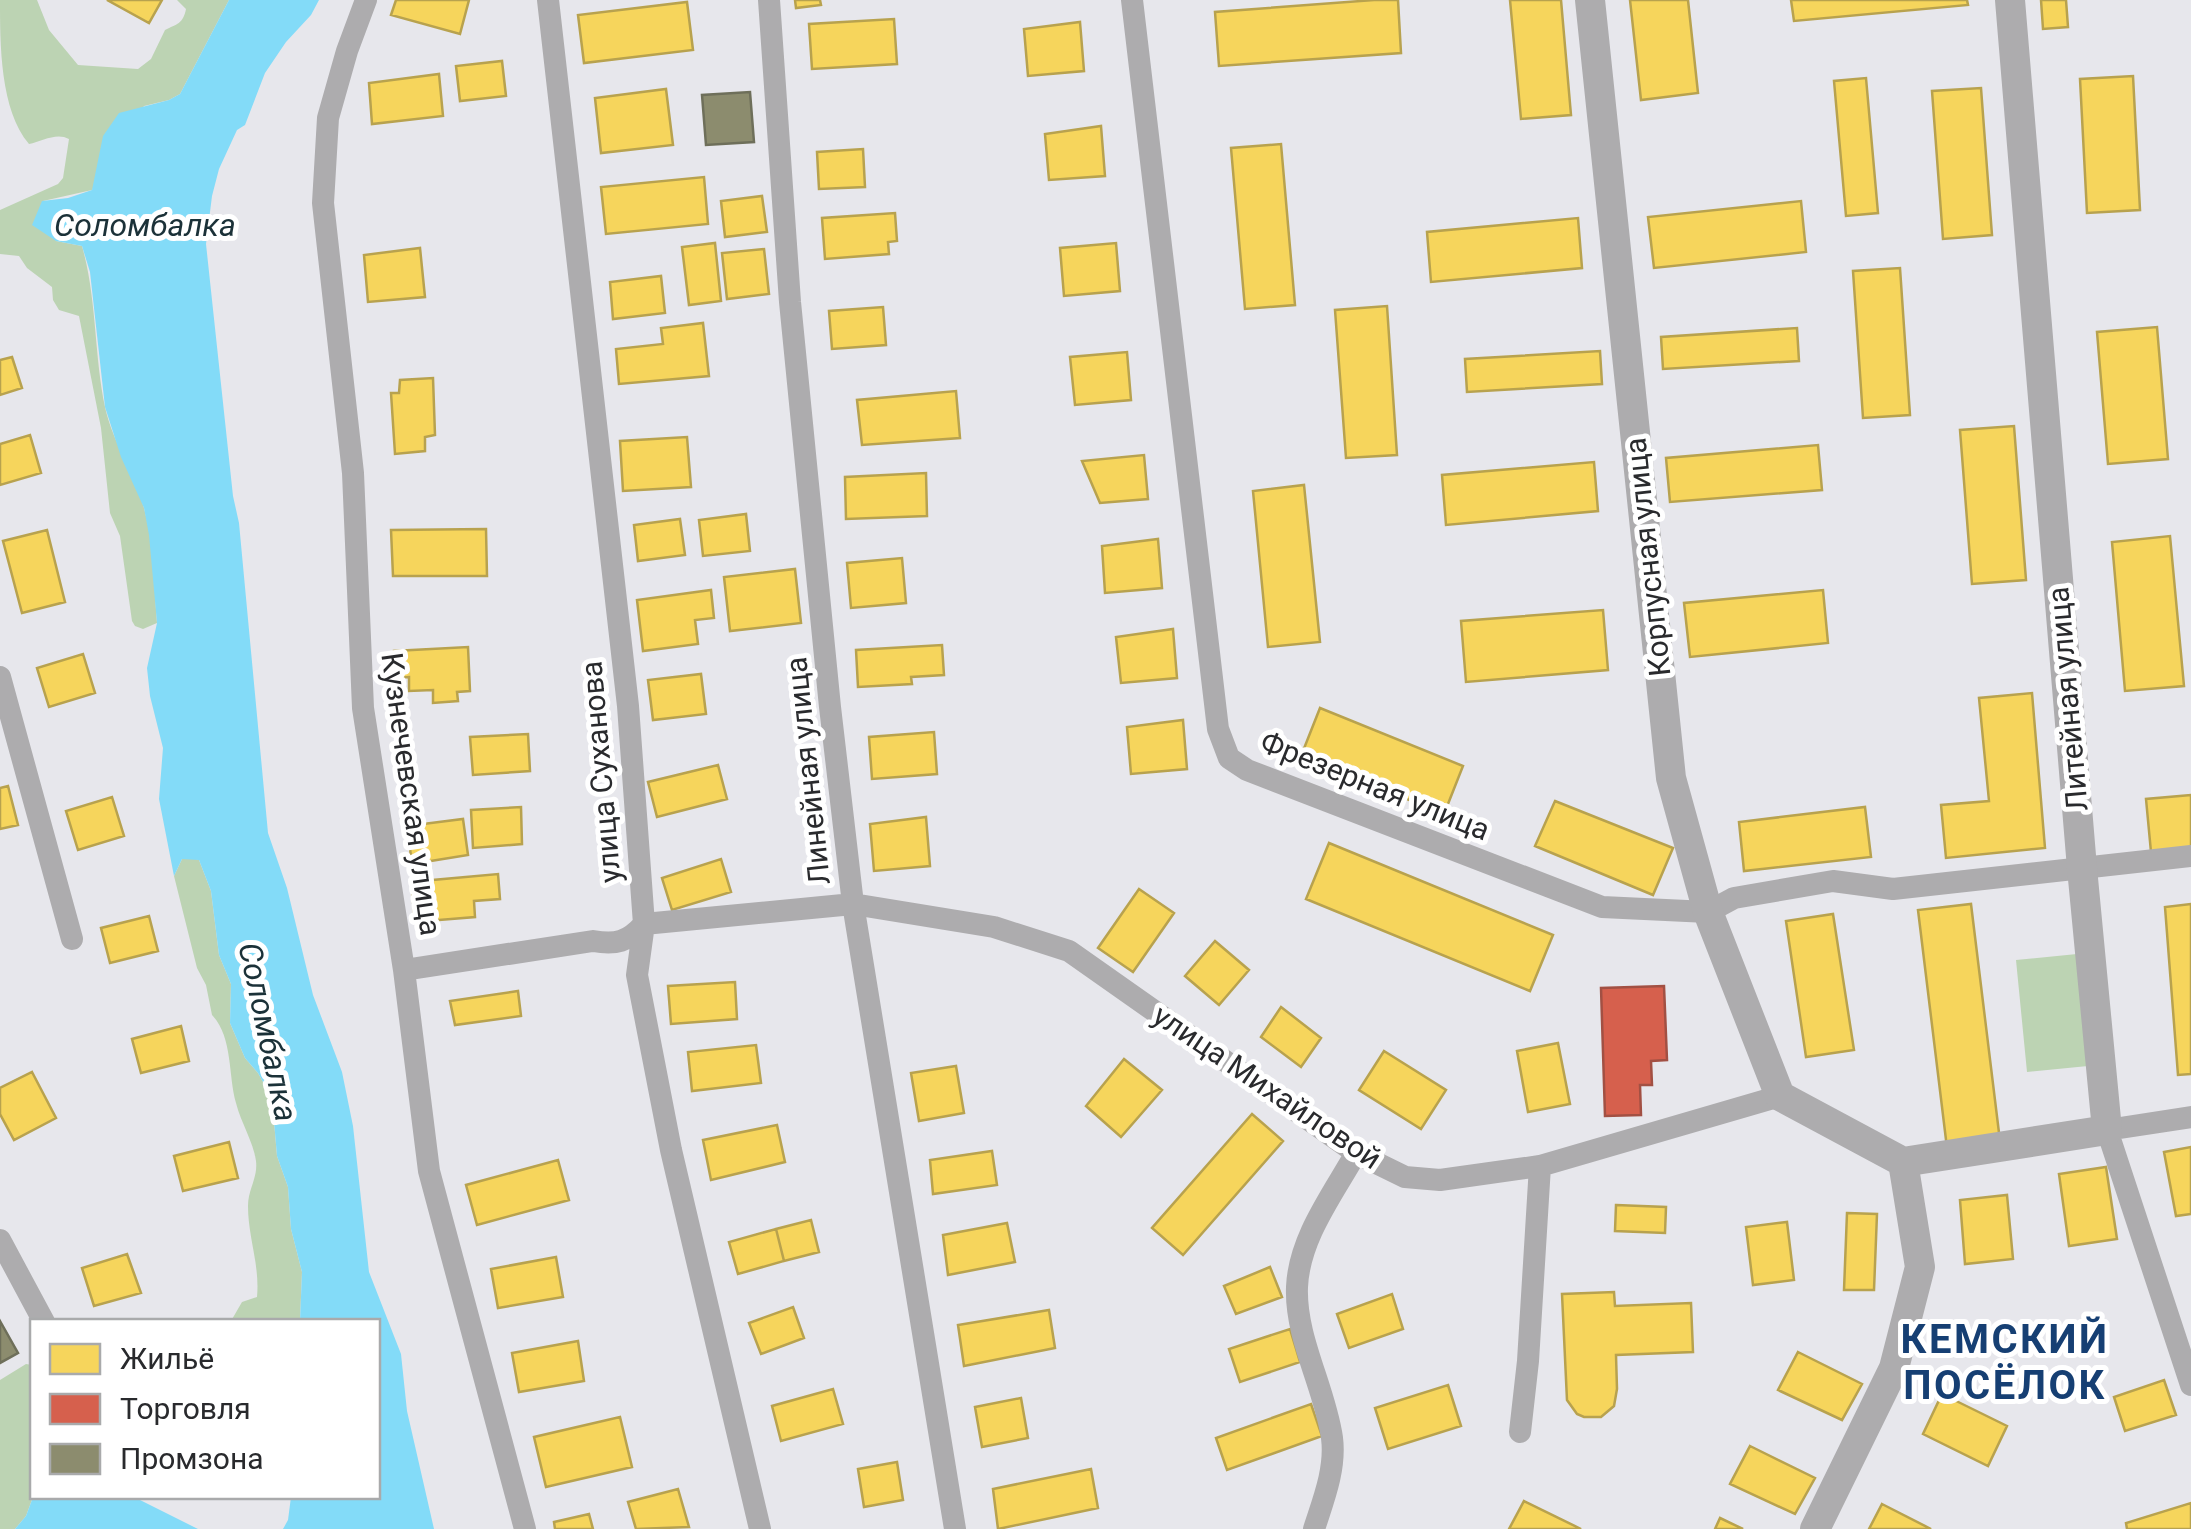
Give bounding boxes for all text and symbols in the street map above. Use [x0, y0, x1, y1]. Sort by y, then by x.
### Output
water label: Соломбалка [54, 206, 236, 244]
street label: Корпусная улица [1618, 436, 1677, 678]
street label: Литейная улица [2040, 585, 2095, 813]
street label: Кузнечевская улица [374, 650, 449, 938]
street label: Линейная улица [778, 655, 837, 887]
street label: улица Суханова [573, 660, 628, 884]
street label: Фрезерная улица [1256, 724, 1495, 847]
water label: Соломбалка [230, 939, 306, 1125]
street label: улица Михайловой [1146, 997, 1388, 1176]
district label: КЕМСКИЙ ПОСЁЛОК [1901, 1316, 2109, 1409]
legend [30, 1319, 380, 1499]
text: Жильё [120, 1341, 214, 1376]
text: Торговля [120, 1391, 251, 1426]
text: Промзона [120, 1441, 264, 1476]

